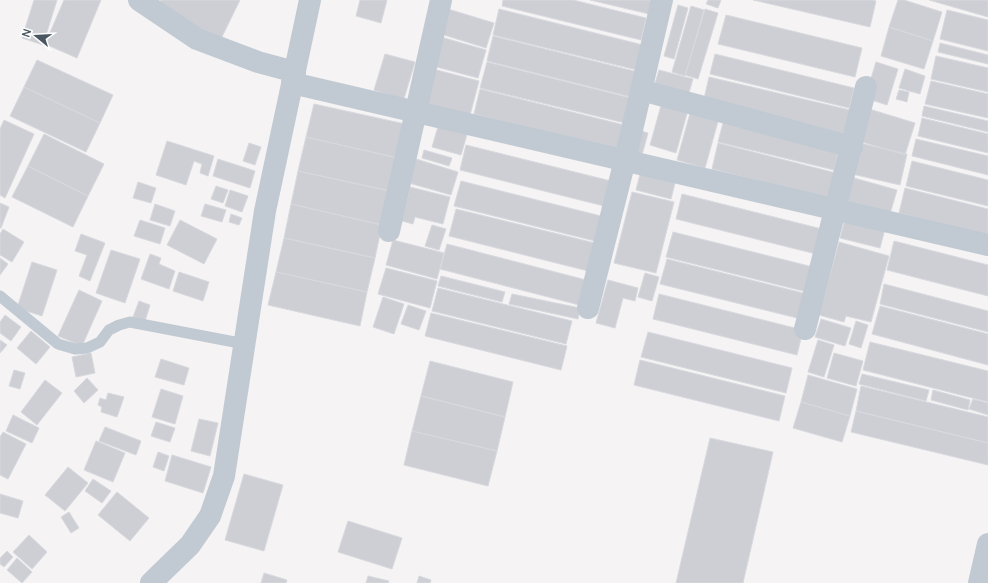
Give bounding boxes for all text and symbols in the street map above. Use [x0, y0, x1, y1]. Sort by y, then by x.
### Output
north arrow [16, 16, 56, 56]
text: N [18, 27, 34, 39]

